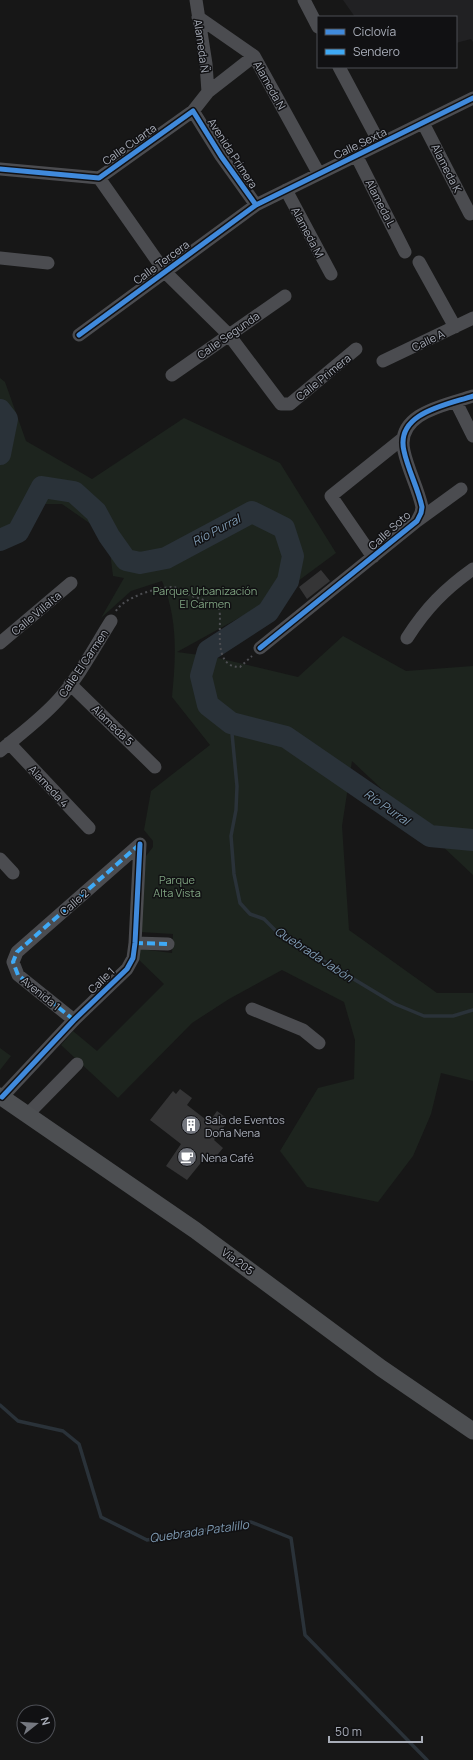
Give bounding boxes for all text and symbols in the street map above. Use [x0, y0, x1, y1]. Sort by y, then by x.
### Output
legend [317, 16, 457, 68]
street label: Alameda Ñ [191, 18, 213, 74]
text: Ciclovía [353, 23, 396, 40]
text: Sendero [353, 43, 400, 60]
street label: Alameda N [250, 58, 290, 112]
street label: Avenida Primera [205, 115, 261, 191]
street label: Calle Cuarta [99, 120, 159, 168]
street label: Calle Sexta [331, 124, 389, 162]
street label: Alameda K [428, 141, 466, 195]
street label: Alameda L [363, 177, 400, 230]
street label: Alameda M [288, 204, 328, 260]
street label: Calle Tercera [130, 237, 192, 287]
street label: Calle Segunda [194, 308, 262, 362]
street label: Calle A [409, 326, 447, 354]
street label: Calle Primera [292, 350, 354, 404]
street label: Calle Soto [365, 507, 414, 553]
water label: Río Purral [189, 509, 245, 550]
park label: Parque Urbanización El Carmen [153, 583, 257, 611]
street label: Calle Villalta [8, 588, 64, 638]
street label: Calle El Carmen [55, 626, 111, 700]
street label: Alameda 5 [89, 701, 137, 749]
street label: Alameda 4 [26, 762, 72, 810]
water label: Río Purral [361, 785, 415, 830]
park label: Parque Alta Vista [153, 872, 201, 900]
street label: Calle 2 [56, 885, 92, 919]
water label: Quebrada Jabón [271, 922, 357, 986]
street label: Calle 1 [84, 963, 118, 997]
street label: Avenida 1 [18, 973, 64, 1013]
place label: Sala de Eventos Doña Nena [205, 1112, 285, 1140]
building icon: Sala de Eventos Doña Nena [180, 1114, 202, 1136]
cafe icon: Nena Café [176, 1146, 198, 1168]
place label: Nena Café [201, 1150, 255, 1165]
street label: Vía 205 [219, 1244, 257, 1278]
water label: Quebrada Patalillo [148, 1515, 251, 1546]
north arrow [16, 1704, 56, 1744]
text: N [38, 1715, 54, 1727]
scale bar [329, 1718, 422, 1744]
text: 50 m [335, 1723, 362, 1740]

